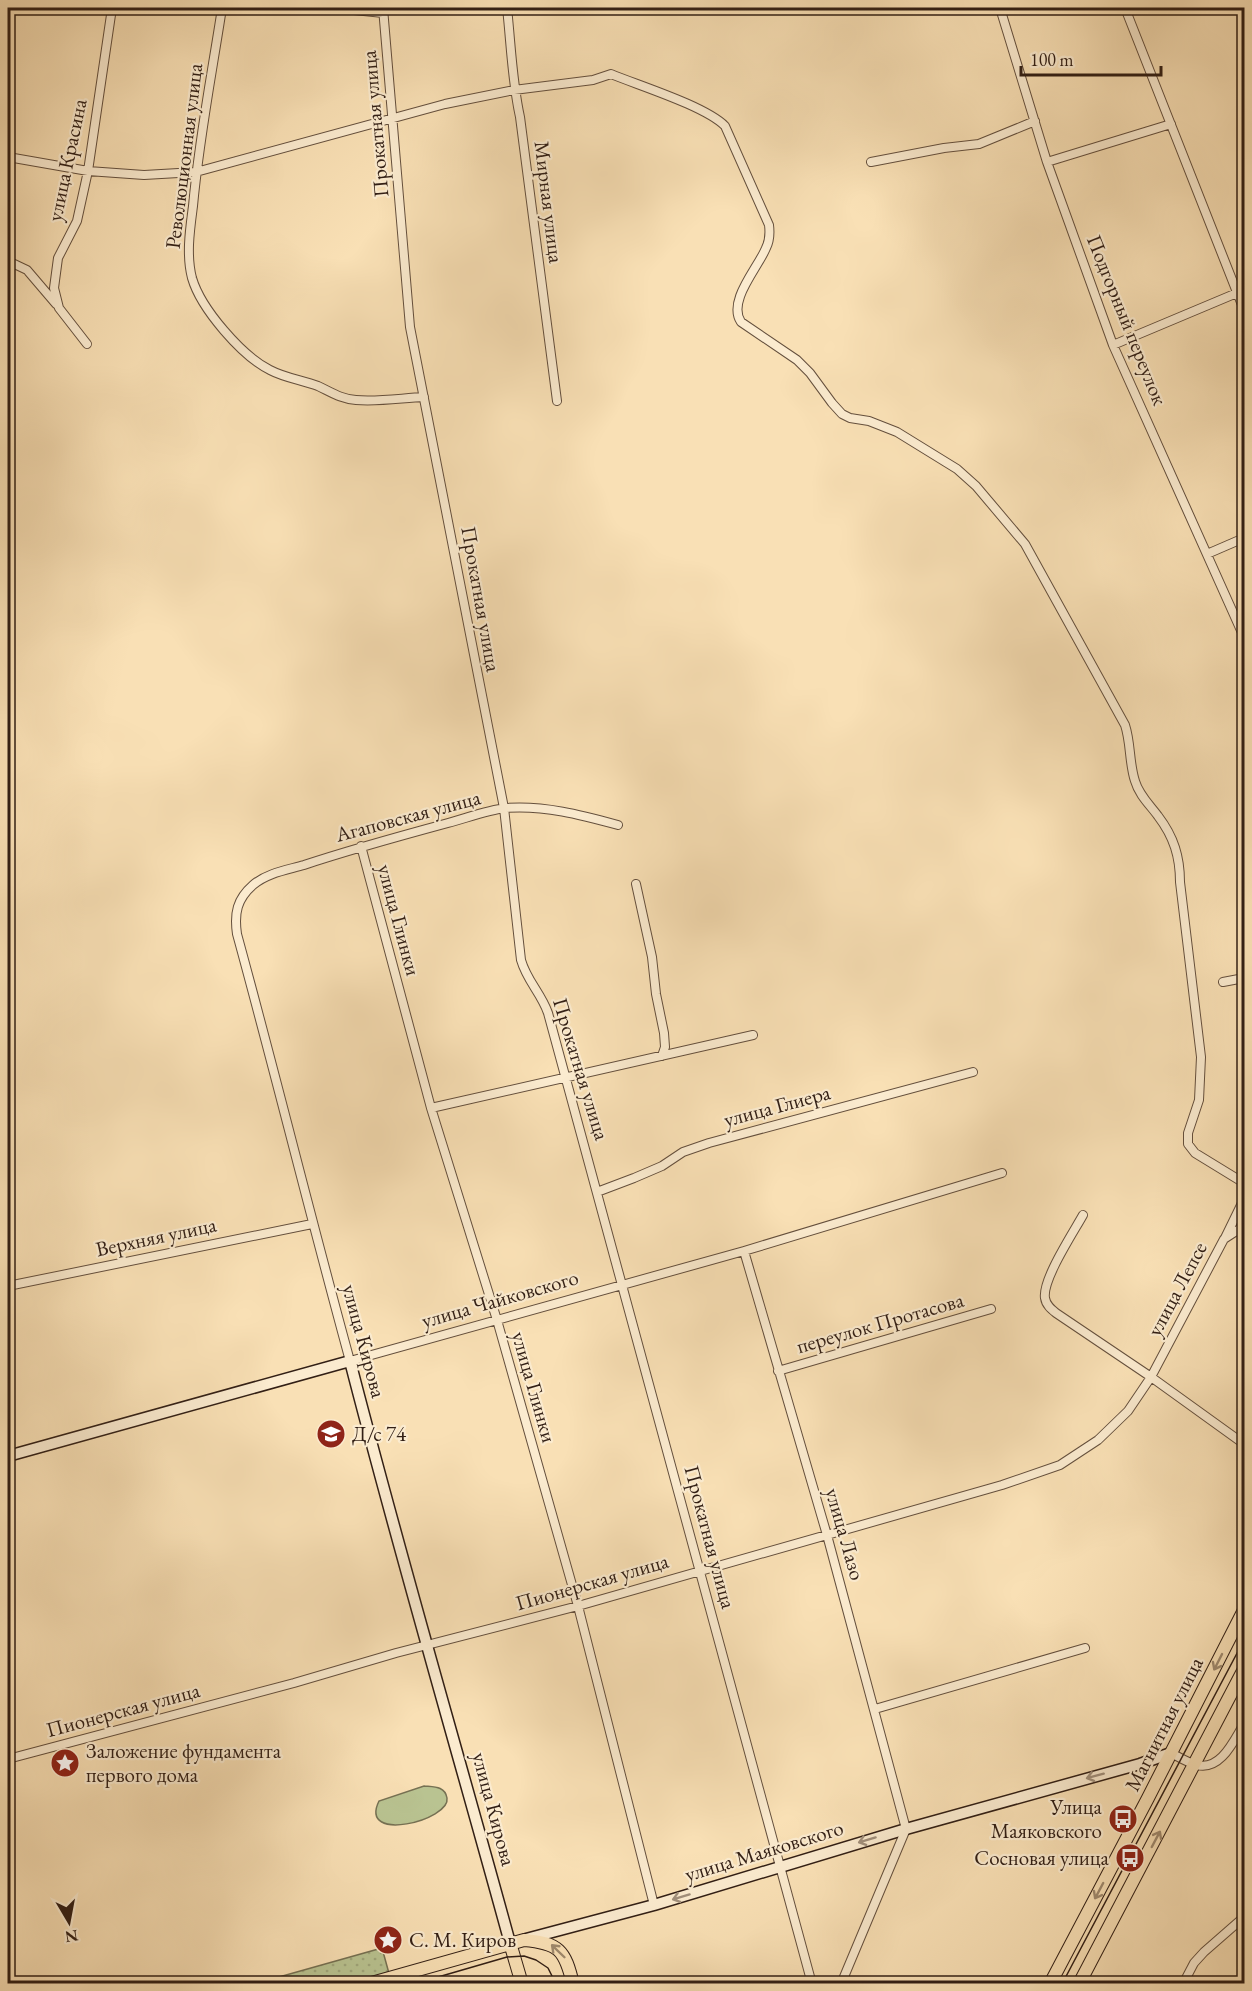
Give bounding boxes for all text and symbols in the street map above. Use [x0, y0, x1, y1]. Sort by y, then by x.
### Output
scale bar [1021, 39, 1160, 77]
text: 100 m [1030, 48, 1074, 71]
street label: Прокатная улица [355, 49, 394, 199]
street label: Революционная улица [159, 61, 208, 250]
street label: улица Красина [40, 96, 93, 224]
street label: Мирная улица [529, 139, 570, 265]
street label: Подгорный переулок [1081, 231, 1174, 409]
street label: Прокатная улица [455, 524, 508, 674]
street label: Агаповская улица [331, 783, 484, 848]
street label: улица Глинки [372, 861, 427, 979]
street label: Прокатная улица [547, 994, 616, 1144]
street label: улица Глиера [721, 1078, 834, 1133]
street label: Верхняя улица [93, 1210, 219, 1262]
street label: улица Лепсе [1140, 1237, 1213, 1341]
street label: улица Чайковского [418, 1263, 581, 1334]
street label: улица Кирова [336, 1281, 393, 1401]
street label: переулок Протасова [793, 1286, 967, 1359]
street label: улица Глинки [506, 1328, 563, 1446]
school or university icon: Д/с 74 [315, 1418, 347, 1450]
place label: Д/с 74 [352, 1420, 407, 1447]
street label: Прокатная улица [678, 1462, 743, 1612]
street label: улица Лазо [819, 1485, 872, 1583]
street label: Пионерская улица [512, 1547, 672, 1616]
street label: Магнитная улица [1118, 1652, 1209, 1795]
one-way arrow [1212, 1652, 1223, 1670]
street label: Пионерская улица [43, 1676, 203, 1743]
place label: Заложение фундамента первого дома [86, 1737, 282, 1788]
place icon: Заложение фундамента первого дома [49, 1747, 81, 1779]
street label: улица Кирова [466, 1749, 523, 1869]
one-way arrow [1086, 1771, 1105, 1782]
place label: Улица Маяковского [991, 1793, 1103, 1844]
bus stop icon: Улица Маяковского [1107, 1803, 1139, 1835]
street label: улица Маяковского [681, 1814, 846, 1887]
one-way arrow [1150, 1831, 1162, 1848]
one-way arrow [858, 1835, 877, 1846]
bus stop icon: Сосновая улица [1114, 1842, 1146, 1874]
place label: Сосновая улица [974, 1844, 1110, 1871]
one-way arrow [1093, 1882, 1105, 1899]
north arrow [39, 1892, 99, 1952]
one-way arrow [672, 1892, 691, 1903]
place icon: С. М. Киров [372, 1924, 404, 1956]
text: N [63, 1925, 80, 1948]
place label: С. М. Киров [409, 1926, 516, 1953]
one-way arrow [550, 1944, 565, 1958]

